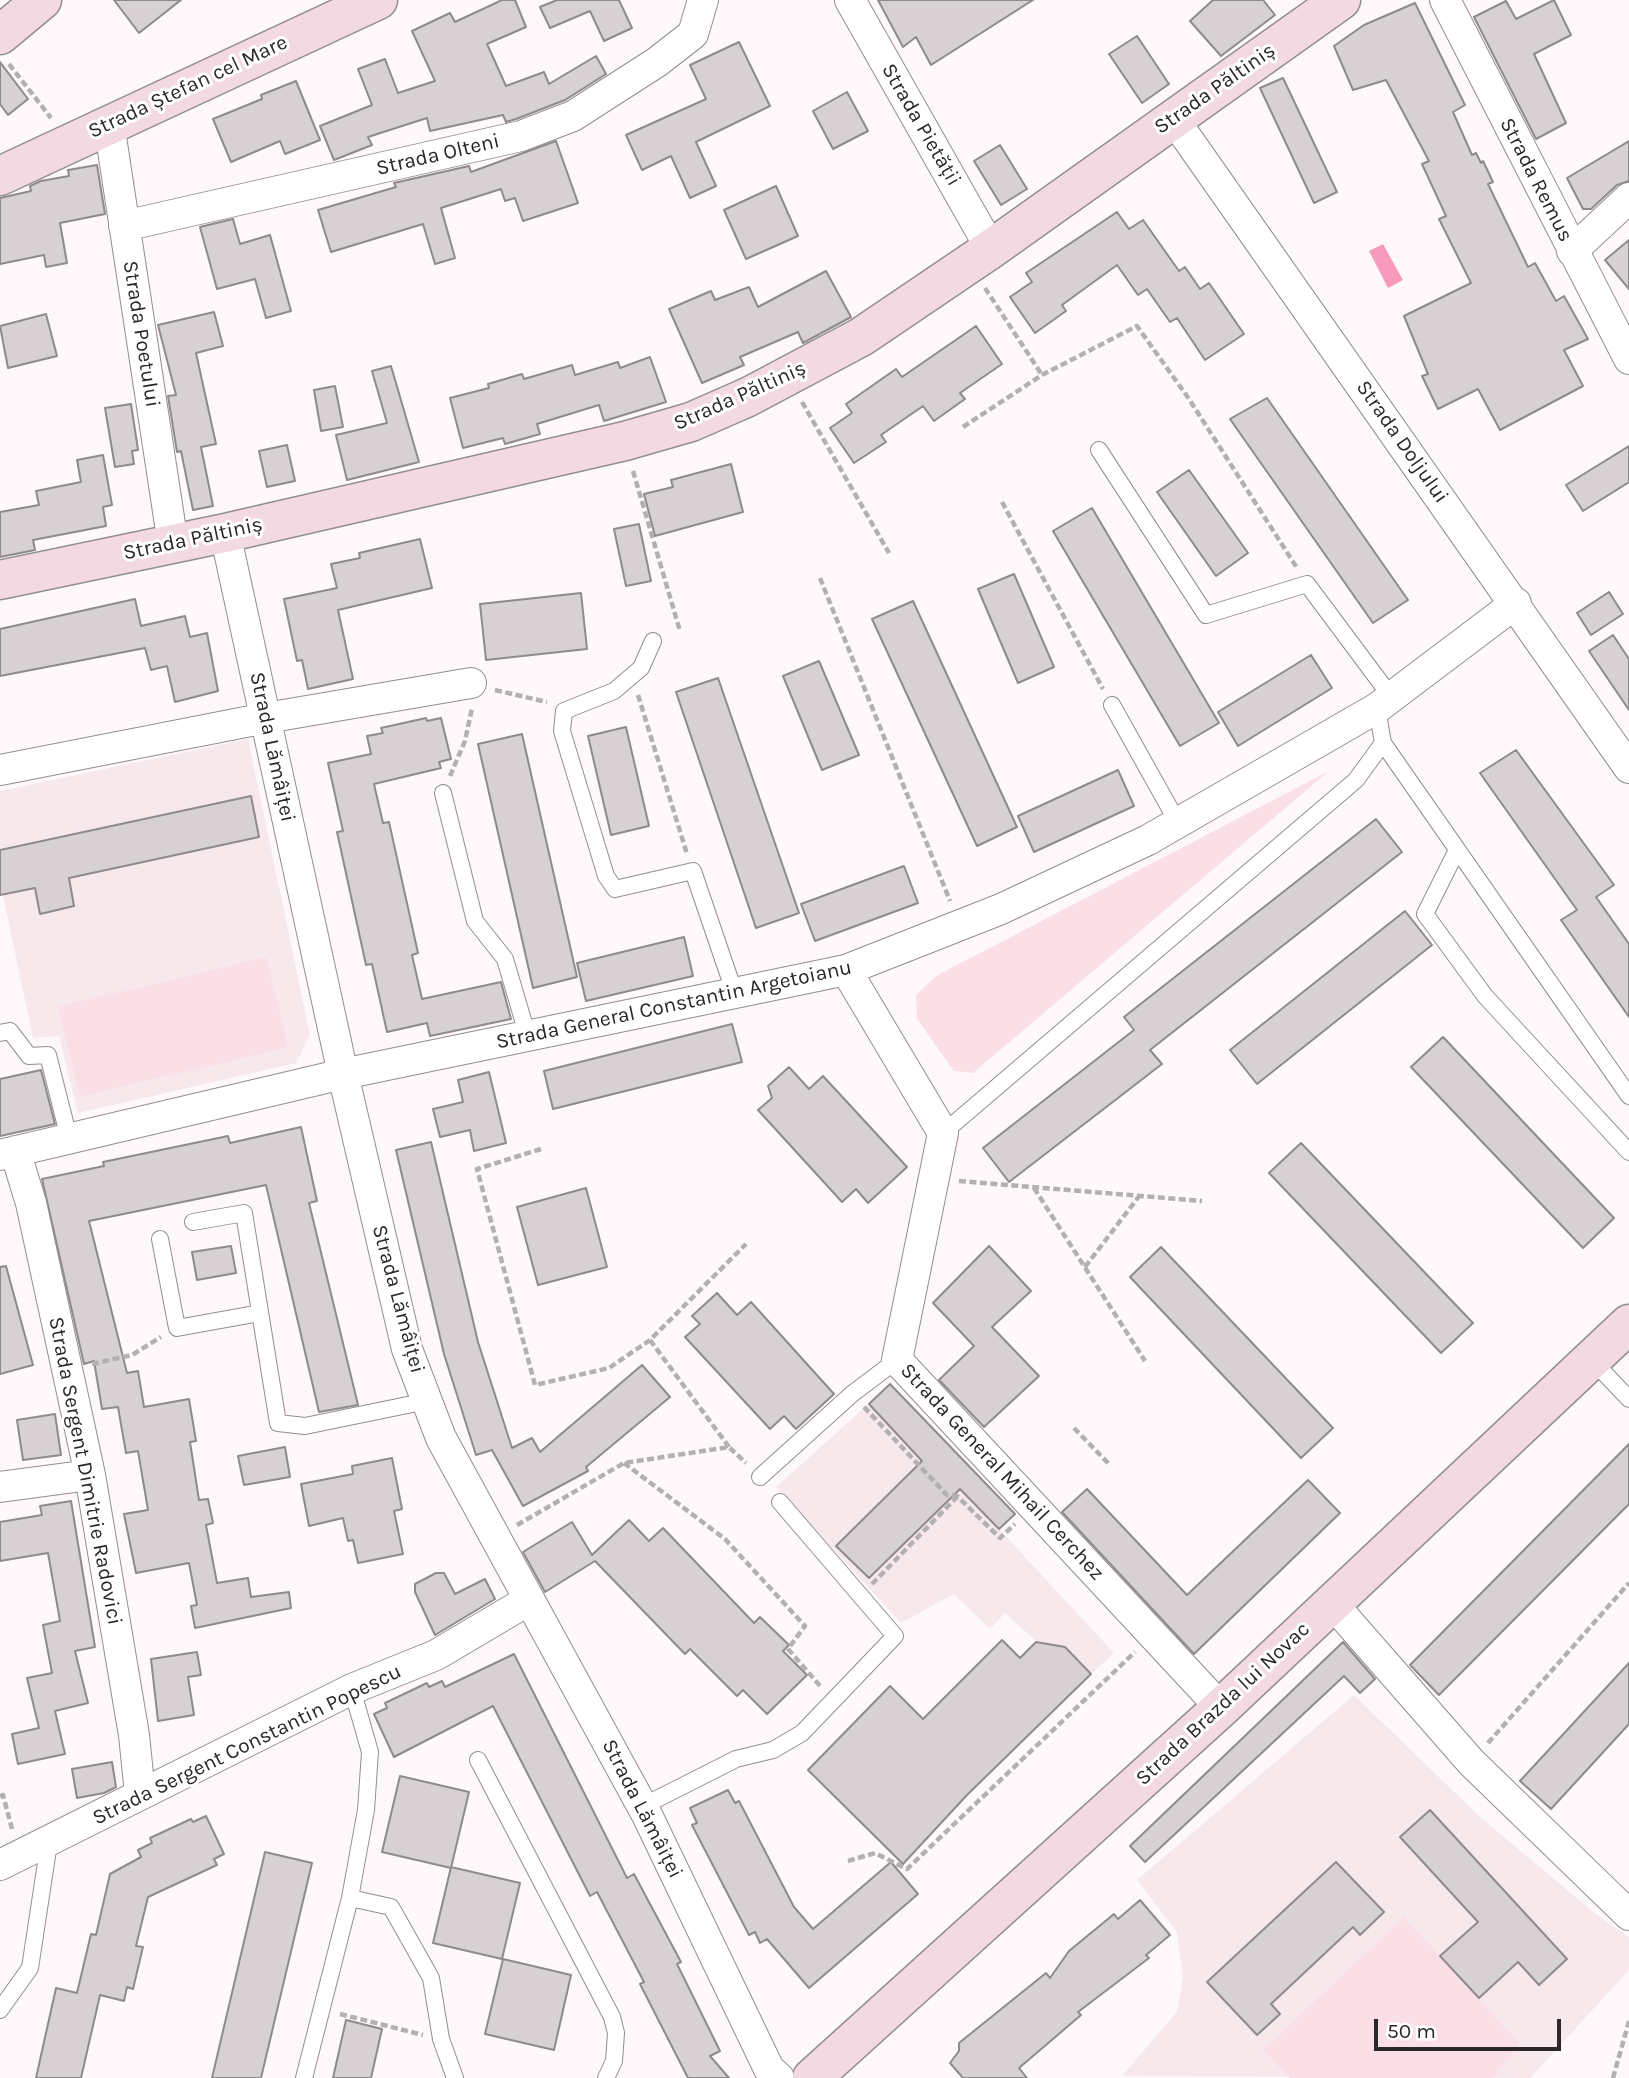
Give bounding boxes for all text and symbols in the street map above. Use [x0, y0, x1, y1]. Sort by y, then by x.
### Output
street label: Strada Ștefan cel Mare [84, 30, 292, 144]
street label: Strada Păltiniș [1150, 38, 1280, 140]
street label: Strada Pietății [876, 59, 966, 191]
street label: Strada Remus [1494, 114, 1578, 246]
street label: Strada Olteni [374, 129, 502, 181]
street label: Strada Poetului [117, 259, 165, 409]
street label: Strada Păltiniș [670, 356, 810, 436]
street label: Strada Doljului [1350, 376, 1454, 508]
street label: Strada Păltiniș [121, 512, 265, 566]
street label: Strada Lămâiței [244, 670, 300, 824]
street label: Strada General Constantin Argetoianu [494, 955, 854, 1055]
street label: Strada Lămâiței [366, 1222, 430, 1376]
street label: Strada Sergent Dimitrie Radovici [43, 1315, 127, 1627]
street label: Strada General Mihail Cerchez [895, 1358, 1109, 1586]
street label: Strada Brazda lui Novac [1131, 1617, 1315, 1791]
street label: Strada Sergent Constantin Popescu [88, 1659, 406, 1831]
street label: Strada Lămâiței [596, 1735, 688, 1883]
scale bar [1377, 2004, 1564, 2048]
text: 50 m [1387, 2019, 1436, 2043]

